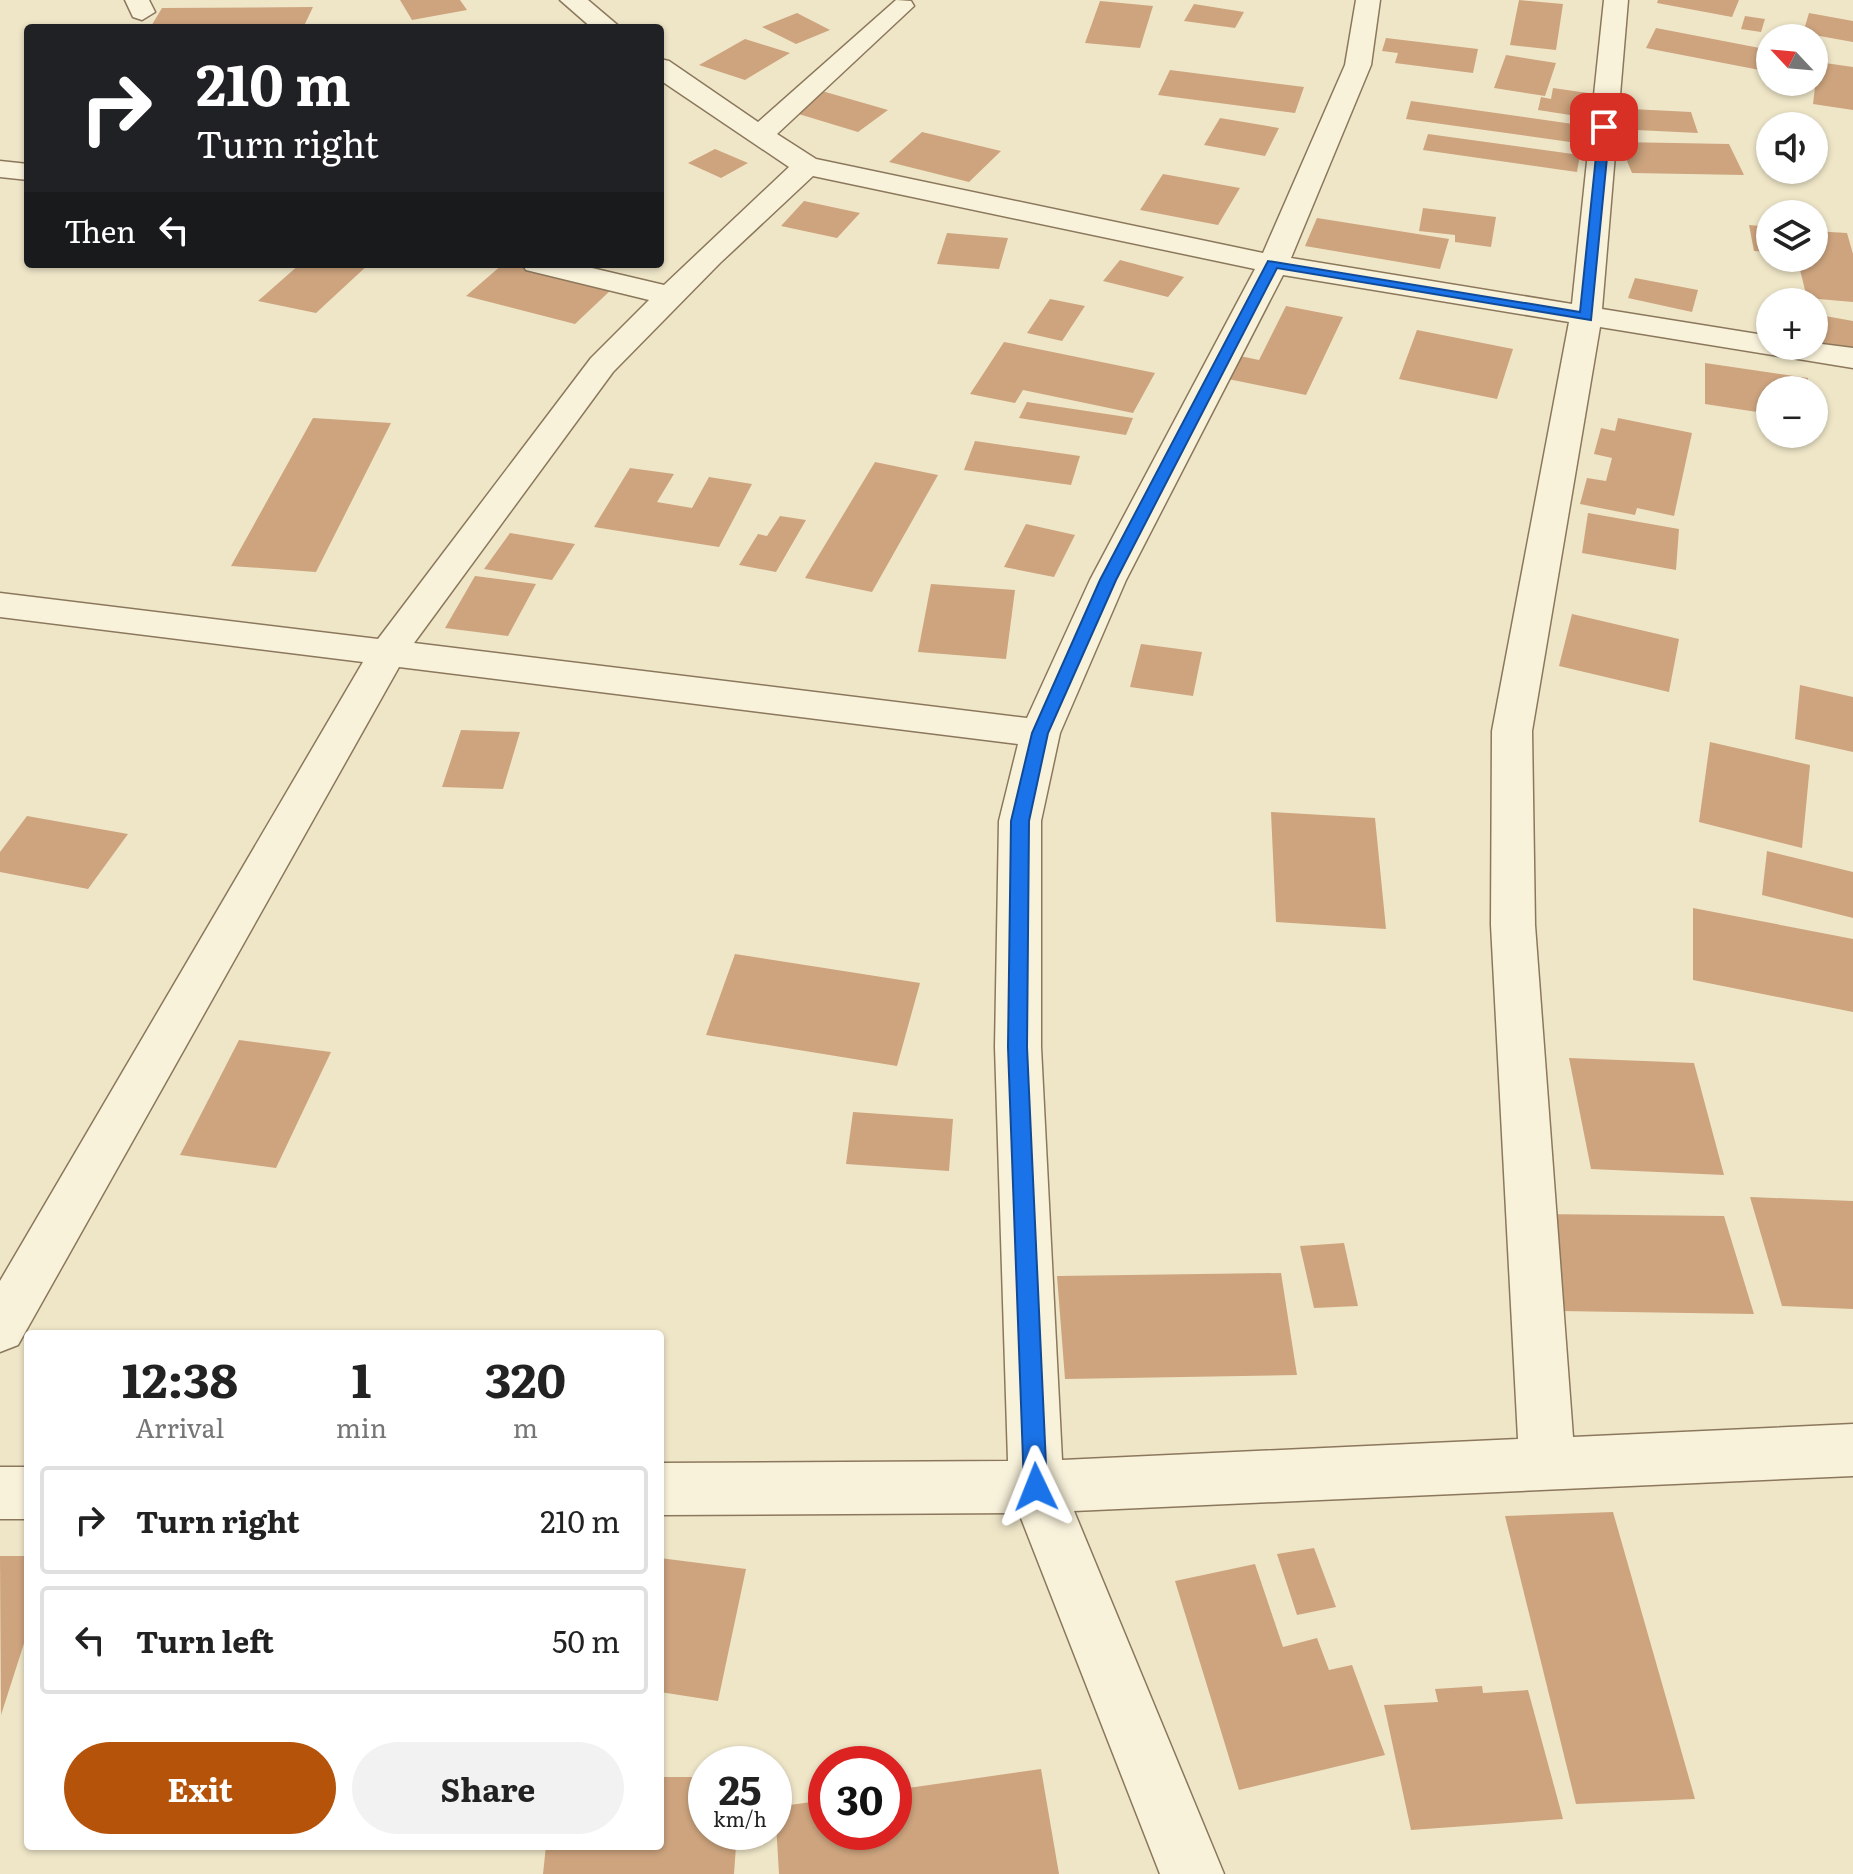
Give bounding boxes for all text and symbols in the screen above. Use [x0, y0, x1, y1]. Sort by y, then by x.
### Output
north arrow [1756, 24, 1828, 96]
map controls [1756, 24, 1828, 448]
text: 210 m [196, 40, 351, 123]
icon: right [64, 56, 168, 160]
pin [1570, 93, 1638, 161]
icon: arrive [1582, 105, 1626, 149]
button: sound [1756, 112, 1828, 184]
text: Turn right [196, 116, 379, 169]
button: layers [1756, 200, 1828, 272]
text: Then [64, 208, 136, 252]
icon: left [152, 208, 196, 252]
button: + [1756, 288, 1828, 360]
button: − [1756, 376, 1828, 448]
text: 12:38 [122, 1342, 238, 1413]
text: 1 [351, 1342, 371, 1413]
text: 320 [485, 1342, 566, 1413]
text: Arrival [136, 1407, 224, 1446]
text: min [336, 1407, 387, 1446]
text: m [513, 1407, 538, 1446]
position arrow [994, 1445, 1078, 1529]
icon: right [68, 1498, 112, 1542]
text: Turn right [136, 1498, 300, 1542]
text: 210 m [540, 1498, 620, 1542]
icon: left [68, 1618, 112, 1662]
text: Turn left [136, 1618, 274, 1662]
text: 50 m [552, 1618, 620, 1662]
button: Exit [64, 1742, 336, 1834]
button: Share [352, 1742, 624, 1834]
speed limit sign: 30 [808, 1746, 912, 1850]
text: 25 [718, 1758, 762, 1817]
text: km/h [713, 1803, 767, 1833]

